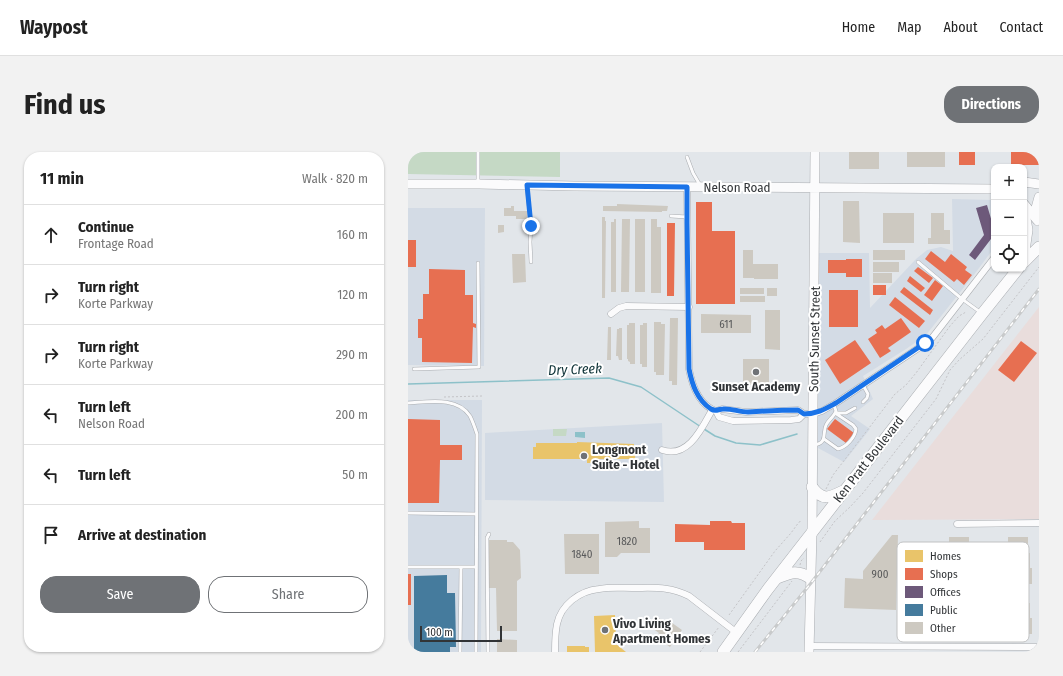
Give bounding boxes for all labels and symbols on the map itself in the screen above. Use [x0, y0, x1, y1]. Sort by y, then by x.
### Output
street label: Nelson Road [704, 180, 771, 195]
route end [522, 217, 540, 235]
street label: South Sunset Street [806, 285, 823, 392]
house number: 611 [719, 318, 733, 331]
route start [916, 334, 934, 352]
water label: Dry Creek [548, 360, 602, 379]
marker: Sunset Academy [751, 367, 761, 377]
place label: Sunset Academy [712, 379, 801, 394]
street label: Ken Pratt Boulevard [830, 413, 907, 505]
place label: Longmont Suite - Hotel [592, 442, 660, 472]
marker: Longmont Suite - Hotel [579, 451, 589, 461]
house number: 1820 [617, 535, 637, 548]
legend [897, 542, 1029, 642]
house number: 1840 [572, 548, 593, 561]
text: Homes [930, 550, 961, 563]
house number: 900 [872, 568, 889, 581]
text: Shops [930, 568, 958, 581]
text: Offices [930, 586, 961, 599]
text: Public [930, 604, 958, 617]
place label: Vivo Living Apartment Homes [612, 616, 711, 646]
text: Other [930, 622, 956, 635]
scale bar [420, 624, 502, 643]
marker: Vivo Living Apartment Homes [600, 625, 610, 635]

